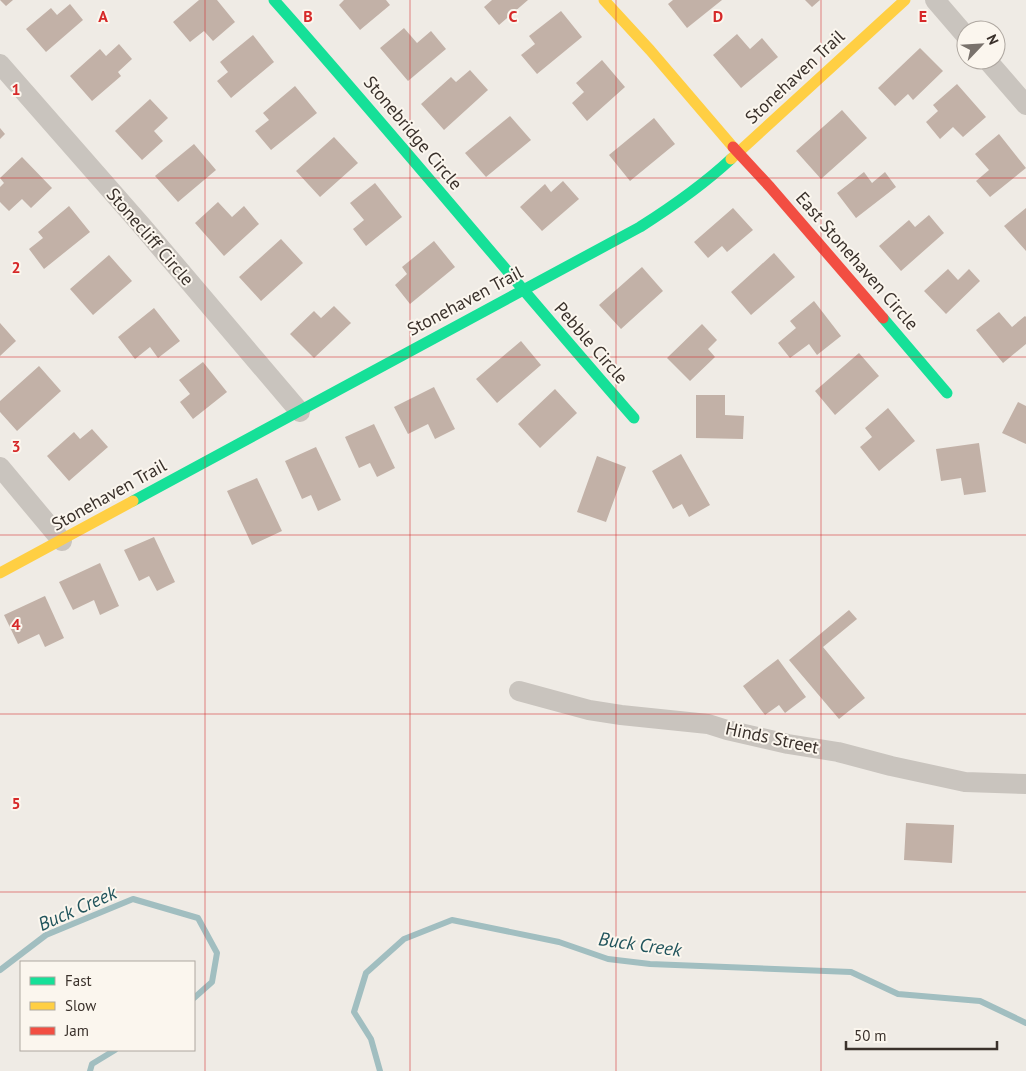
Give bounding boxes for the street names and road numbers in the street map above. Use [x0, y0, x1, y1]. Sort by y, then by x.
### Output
street label: Stonehaven Trail [740, 24, 850, 129]
street label: Stonebridge Circle [359, 71, 468, 194]
street label: Stonecliff Circle [102, 183, 199, 290]
street label: East Stonehaven Circle [791, 187, 924, 335]
street label: Stonehaven Trail [403, 260, 527, 341]
street label: Pebble Circle [550, 297, 633, 388]
street label: Stonehaven Trail [47, 453, 171, 536]
street label: Hinds Street [723, 716, 821, 759]

